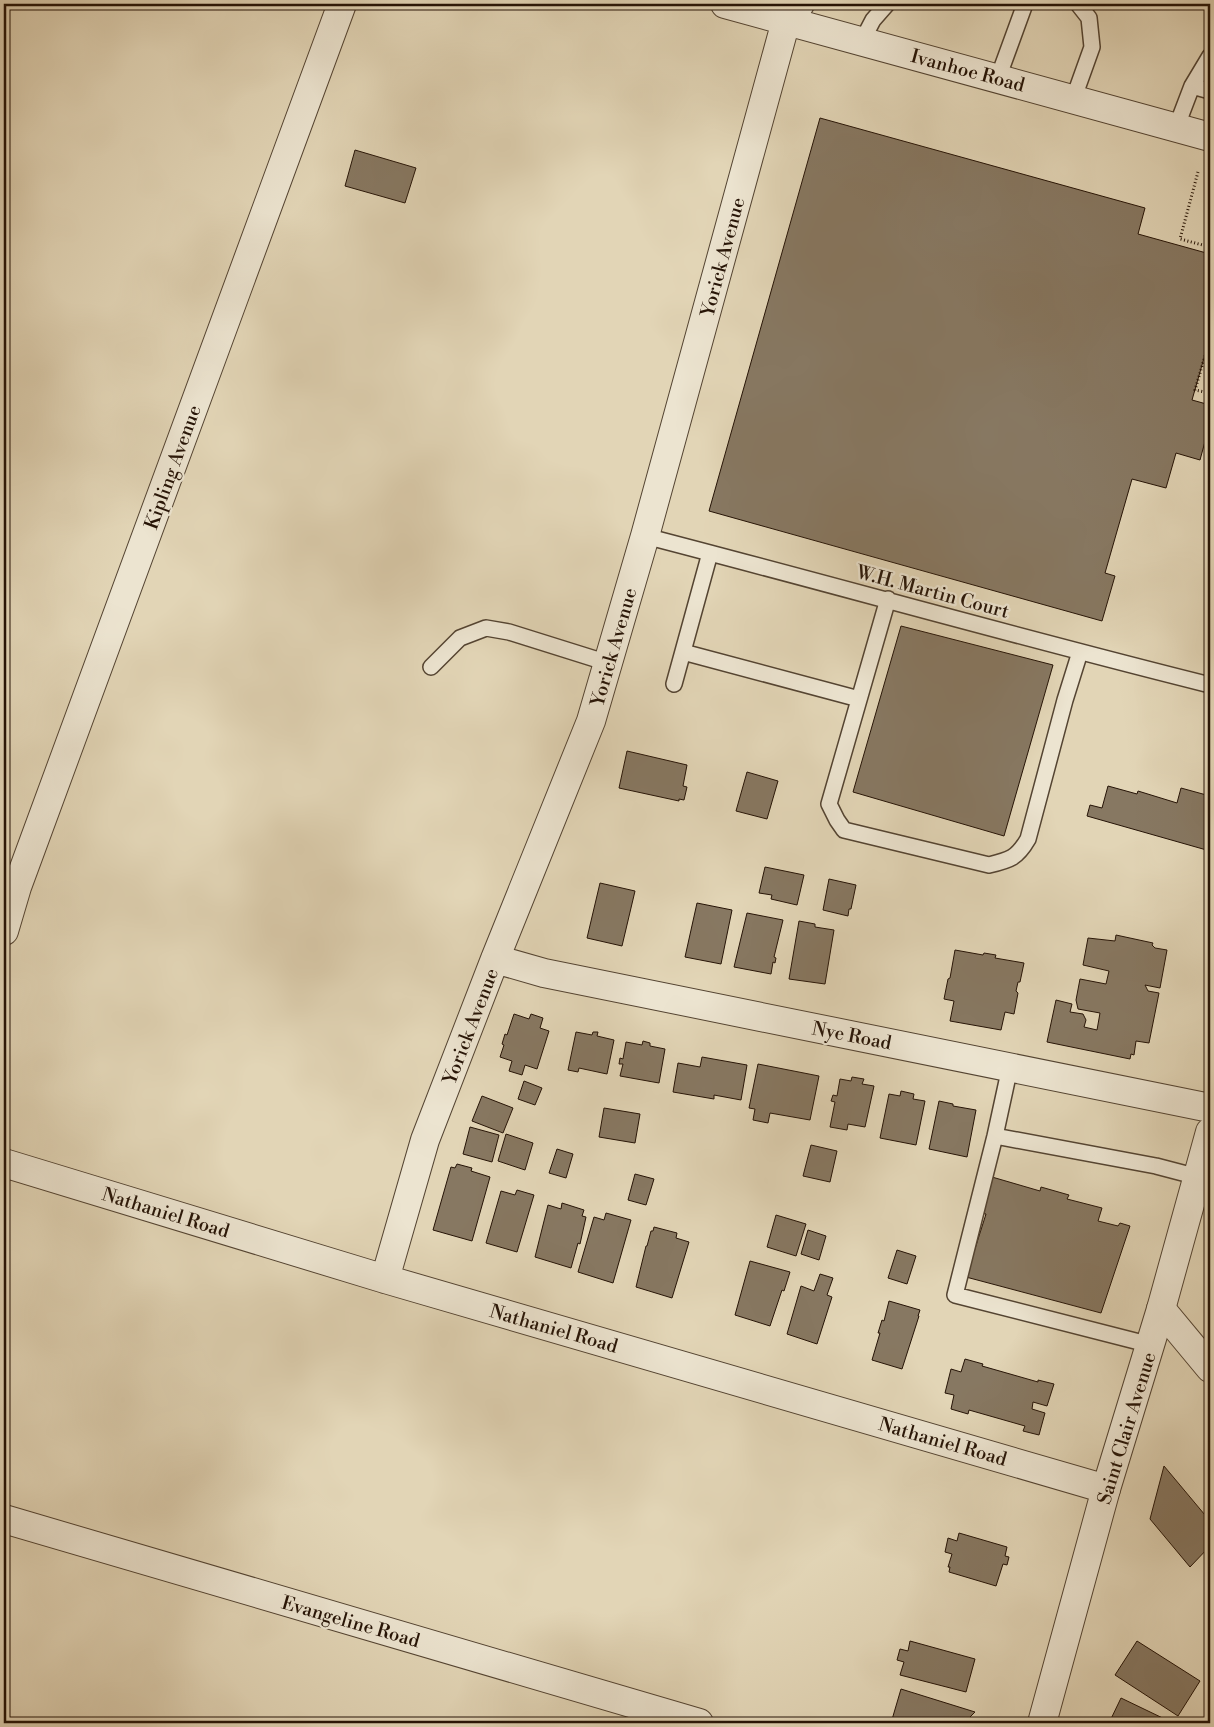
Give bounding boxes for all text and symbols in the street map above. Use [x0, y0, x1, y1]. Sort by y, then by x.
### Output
street label: Ivanhoe Road [908, 44, 1028, 98]
street label: Yorick Avenue [695, 195, 750, 321]
street label: Kipling Avenue [139, 402, 207, 533]
street label: W.H. Martin Court [853, 560, 1012, 624]
street label: Yorick Avenue [585, 585, 642, 710]
street label: Yorick Avenue [437, 965, 504, 1089]
street label: Nye Road [810, 1017, 894, 1055]
street label: Nathaniel Road [99, 1182, 233, 1244]
street label: Nathaniel Road [487, 1299, 621, 1359]
street label: Saint Clair Avenue [1092, 1349, 1162, 1507]
street label: Nathaniel Road [876, 1412, 1010, 1472]
street label: Evangeline Road [279, 1591, 423, 1653]

